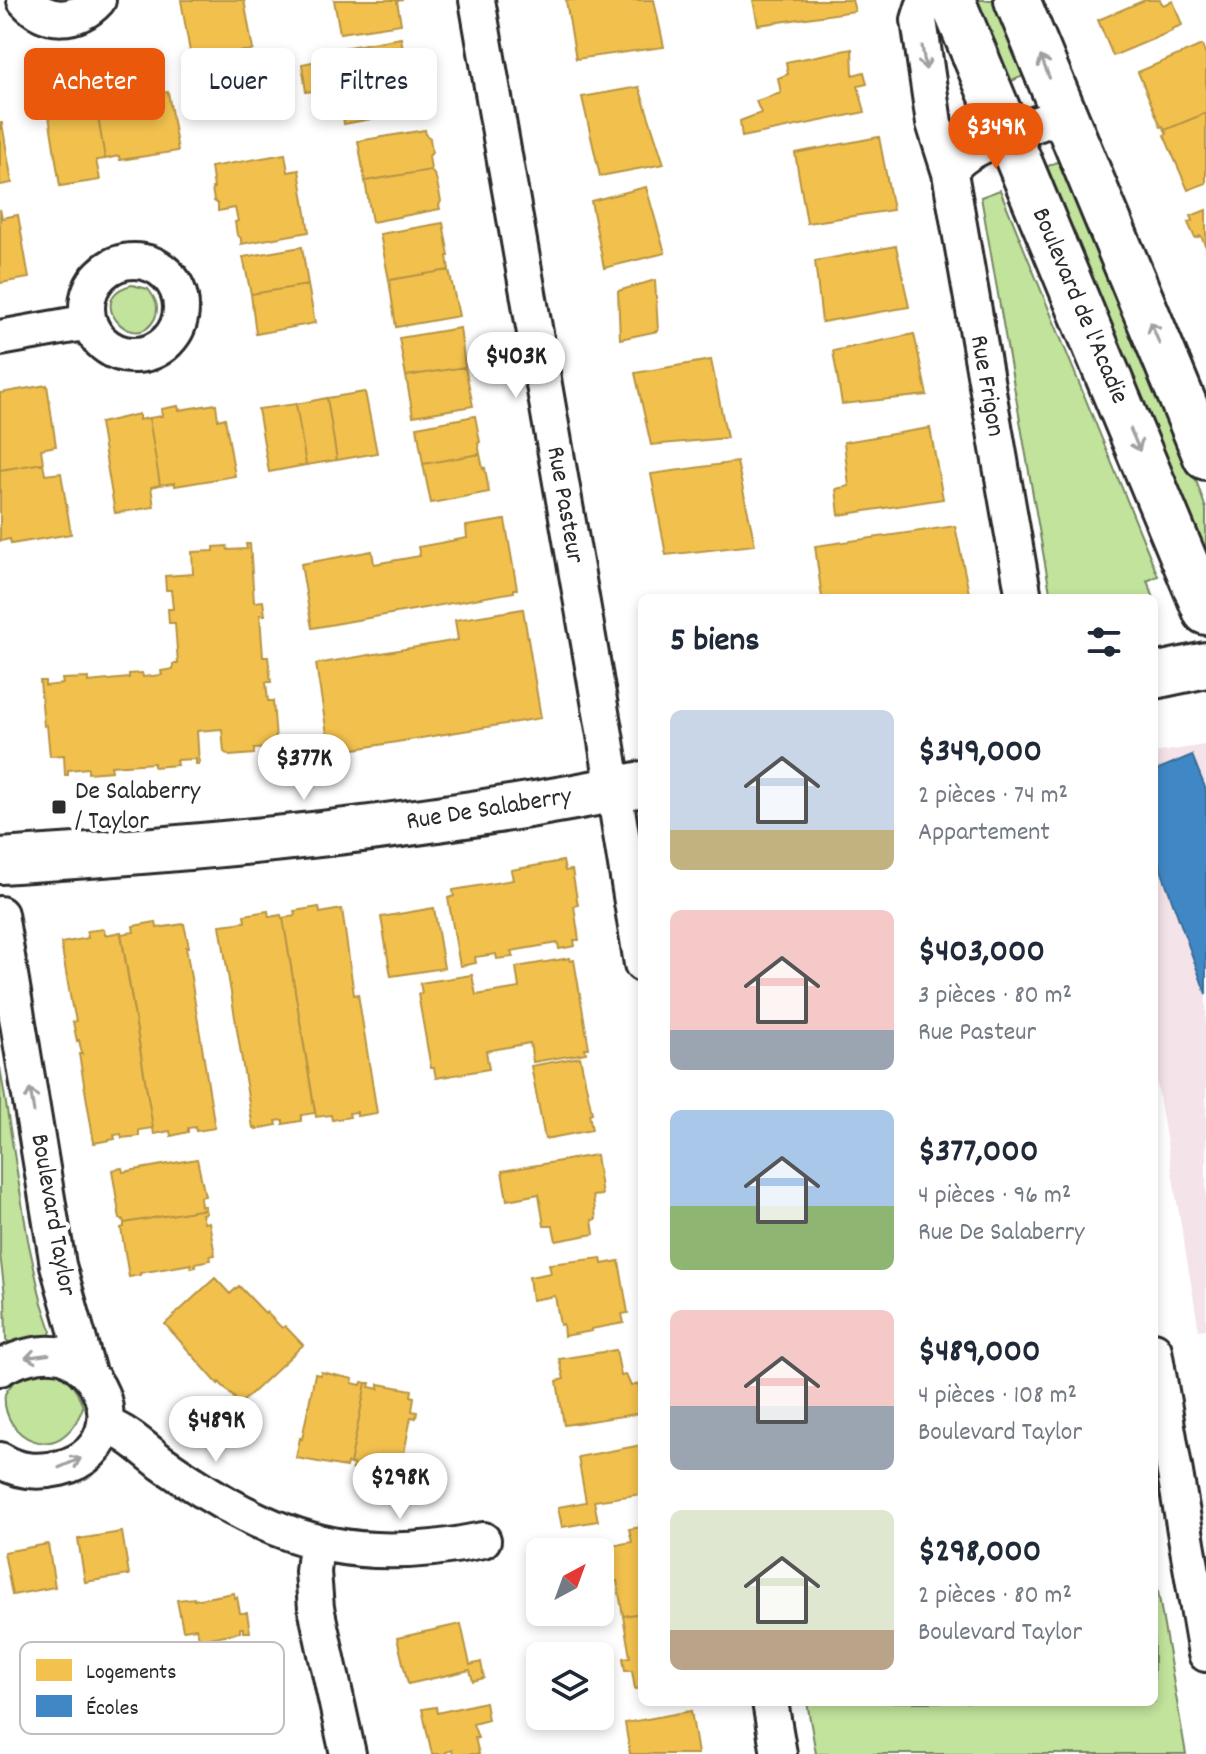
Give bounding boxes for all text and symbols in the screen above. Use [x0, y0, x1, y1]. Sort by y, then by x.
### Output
one-way arrow [917, 45, 932, 70]
chip: Acheter [24, 48, 165, 120]
chip: Louer [181, 48, 295, 120]
chip: Filtres [311, 48, 437, 120]
one-way arrow [1037, 55, 1051, 80]
pin: $349K [940, 103, 1052, 171]
text: $349K [966, 110, 1026, 147]
street label: Boulevard de l'Acadie [1021, 202, 1137, 410]
one-way arrow [1146, 321, 1161, 346]
pin: $403K [460, 332, 572, 400]
street label: Rue Frigon [959, 332, 1013, 440]
text: $403K [485, 339, 547, 376]
one-way arrow [1129, 427, 1143, 452]
street label: Rue Pasteur [536, 444, 593, 567]
text: 5 biens [670, 618, 759, 667]
icon: filters [1082, 620, 1126, 664]
text: $349,000 [918, 729, 1042, 778]
pin: $377K [248, 734, 360, 802]
text: $377K [276, 741, 332, 778]
icon: home [734, 742, 830, 838]
place label: De Salaberry / Taylor [75, 774, 201, 841]
text: 2 pièces · 74 m² [918, 778, 1068, 815]
street label: Rue De Salaberry [404, 779, 575, 841]
marker: De Salaberry / Taylor [50, 798, 68, 816]
text: Appartement [918, 815, 1050, 852]
text: $403,000 [918, 929, 1045, 978]
icon: home [734, 942, 830, 1038]
text: 3 pièces · 80 m² [918, 978, 1072, 1015]
text: Rue Pasteur [918, 1015, 1036, 1052]
one-way arrow [23, 1088, 38, 1113]
text: $377,000 [918, 1129, 1038, 1178]
street label: Boulevard Taylor [20, 1131, 85, 1299]
icon: home [734, 1142, 830, 1238]
text: 4 pièces · 96 m² [918, 1178, 1071, 1215]
text: Rue De Salaberry [918, 1215, 1085, 1252]
text: $489,000 [918, 1329, 1041, 1378]
icon: home [734, 1342, 830, 1438]
one-way arrow [24, 1349, 50, 1364]
text: 4 pièces · 108 m² [918, 1378, 1077, 1415]
pin: $489K [160, 1396, 272, 1464]
text: $489K [187, 1403, 245, 1440]
text: Boulevard Taylor [918, 1415, 1082, 1452]
pin: $298K [344, 1453, 456, 1521]
one-way arrow [57, 1454, 82, 1469]
text: $298K [371, 1460, 429, 1497]
text: $298,000 [918, 1529, 1041, 1578]
north arrow [526, 1538, 614, 1626]
map controls [526, 1538, 614, 1730]
icon: home [734, 1542, 830, 1638]
text: 2 pièces · 80 m² [918, 1578, 1072, 1615]
text: Boulevard Taylor [918, 1615, 1082, 1652]
legend [20, 1642, 284, 1734]
button: layers [526, 1642, 614, 1730]
text: Logements [86, 1658, 176, 1689]
text: Écoles [86, 1694, 139, 1725]

